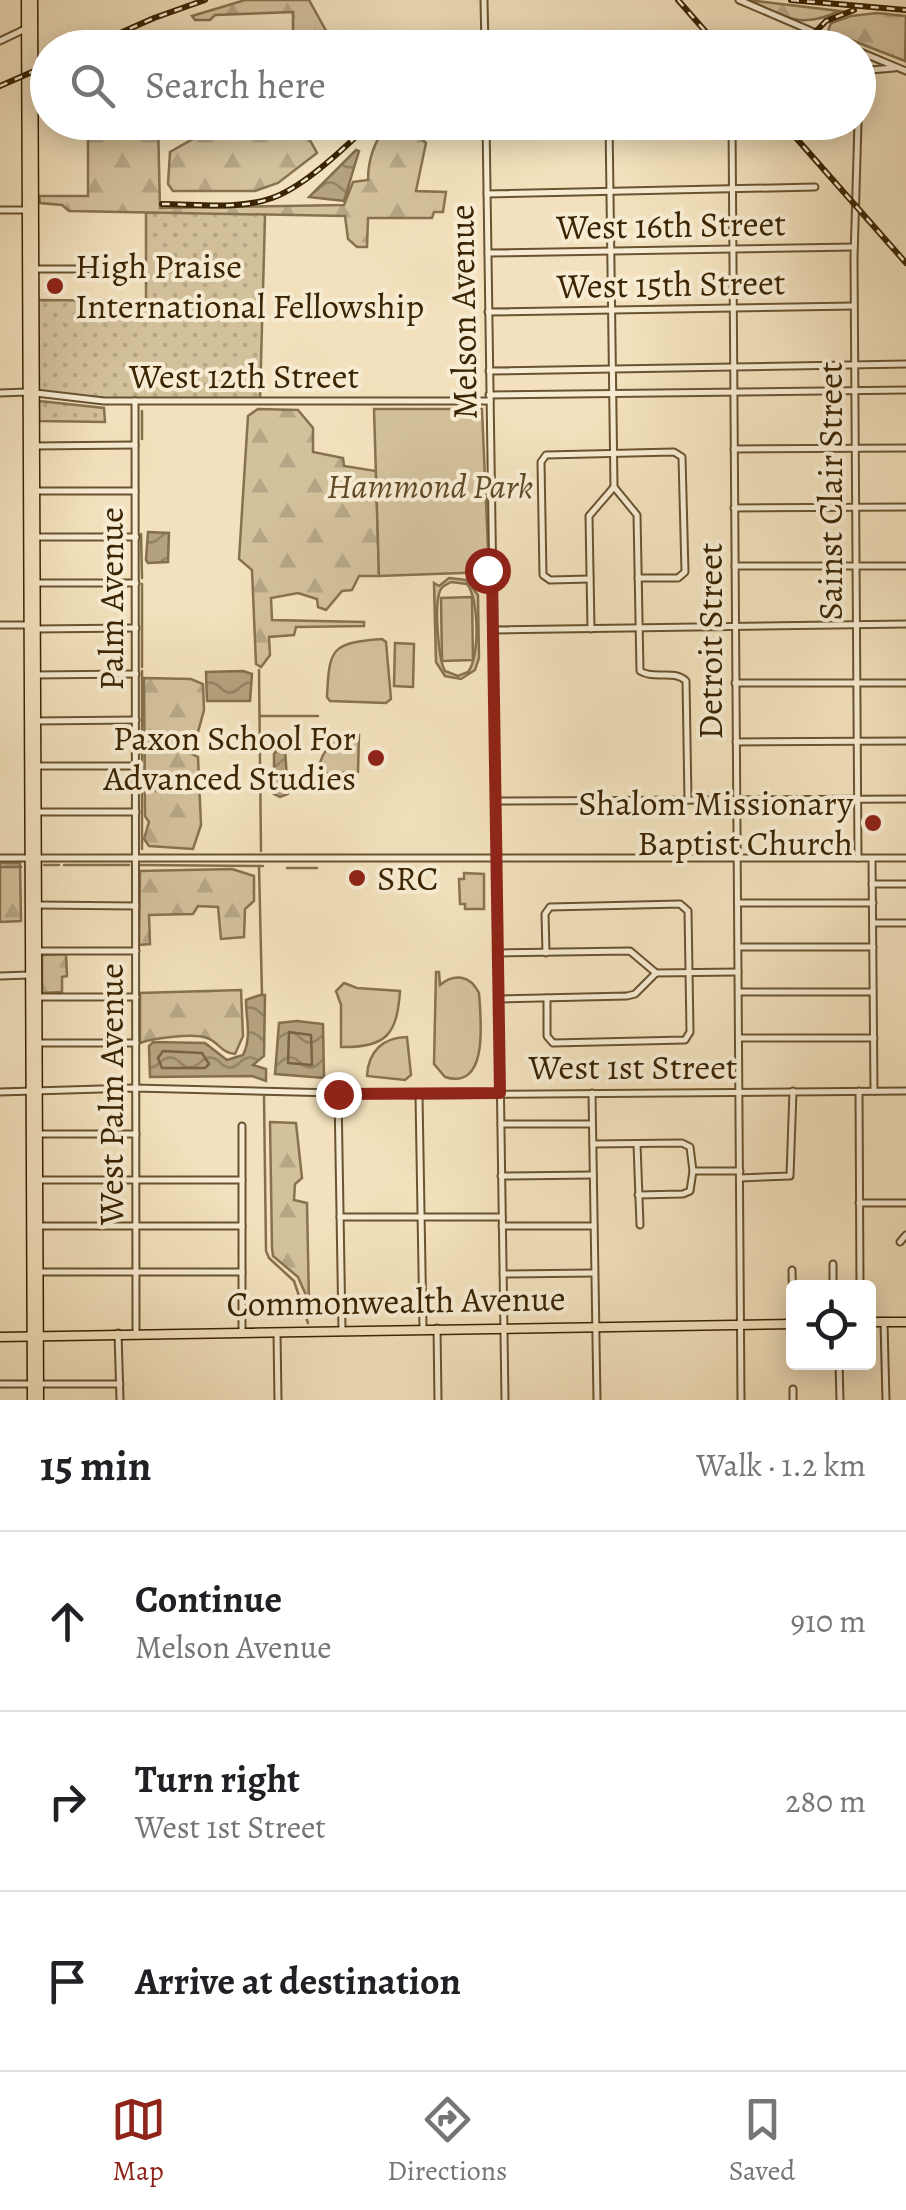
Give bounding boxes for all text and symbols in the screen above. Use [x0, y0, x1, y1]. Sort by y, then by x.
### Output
search box [30, 30, 876, 140]
icon: search [65, 58, 120, 113]
text: Search here [145, 59, 326, 111]
street label: West 16th Street [555, 199, 786, 251]
street label: Melson Avenue [437, 204, 489, 420]
place label: High Praise International Fellowship [75, 242, 424, 330]
street label: West 15th Street [555, 258, 786, 310]
marker: High Praise International Fellowship [44, 275, 66, 297]
street label: West 12th Street [128, 352, 359, 400]
street label: Sainst Clair Street [806, 362, 854, 620]
park label: Hammond Park [327, 462, 533, 510]
street label: Palm Avenue [87, 507, 135, 691]
street label: Detroit Street [686, 543, 734, 739]
route start [465, 548, 511, 594]
place label: Paxon School For Advanced Studies [103, 714, 356, 802]
marker: Paxon School For Advanced Studies [365, 747, 387, 769]
place label: Shalom Missionary Baptist Church [578, 779, 853, 867]
marker: Shalom Missionary Baptist Church [862, 812, 884, 834]
place label: SRC [377, 854, 439, 902]
marker: SRC [346, 867, 368, 889]
street label: West Palm Avenue [87, 963, 135, 1226]
street label: West 1st Street [528, 1043, 737, 1091]
route end [316, 1072, 362, 1118]
street label: Commonwealth Avenue [226, 1274, 566, 1328]
map controls [786, 1280, 876, 1370]
button: locate [786, 1280, 876, 1370]
text: 15 min [40, 1437, 151, 1494]
text: Walk · 1.2 km [696, 1443, 866, 1487]
text: Continue [135, 1573, 282, 1625]
icon: ahead [40, 1594, 95, 1649]
text: 910 m [790, 1599, 866, 1643]
text: Melson Avenue [135, 1625, 332, 1669]
text: Turn right [135, 1753, 300, 1805]
icon: right [40, 1774, 95, 1829]
text: 280 m [785, 1779, 866, 1823]
text: West 1st Street [135, 1805, 326, 1849]
icon: arrive [40, 1954, 95, 2009]
text: Arrive at destination [135, 1955, 461, 2007]
tab: Map [111, 2092, 166, 2190]
tab: Directions [387, 2092, 507, 2190]
tab: Saved [729, 2092, 795, 2190]

